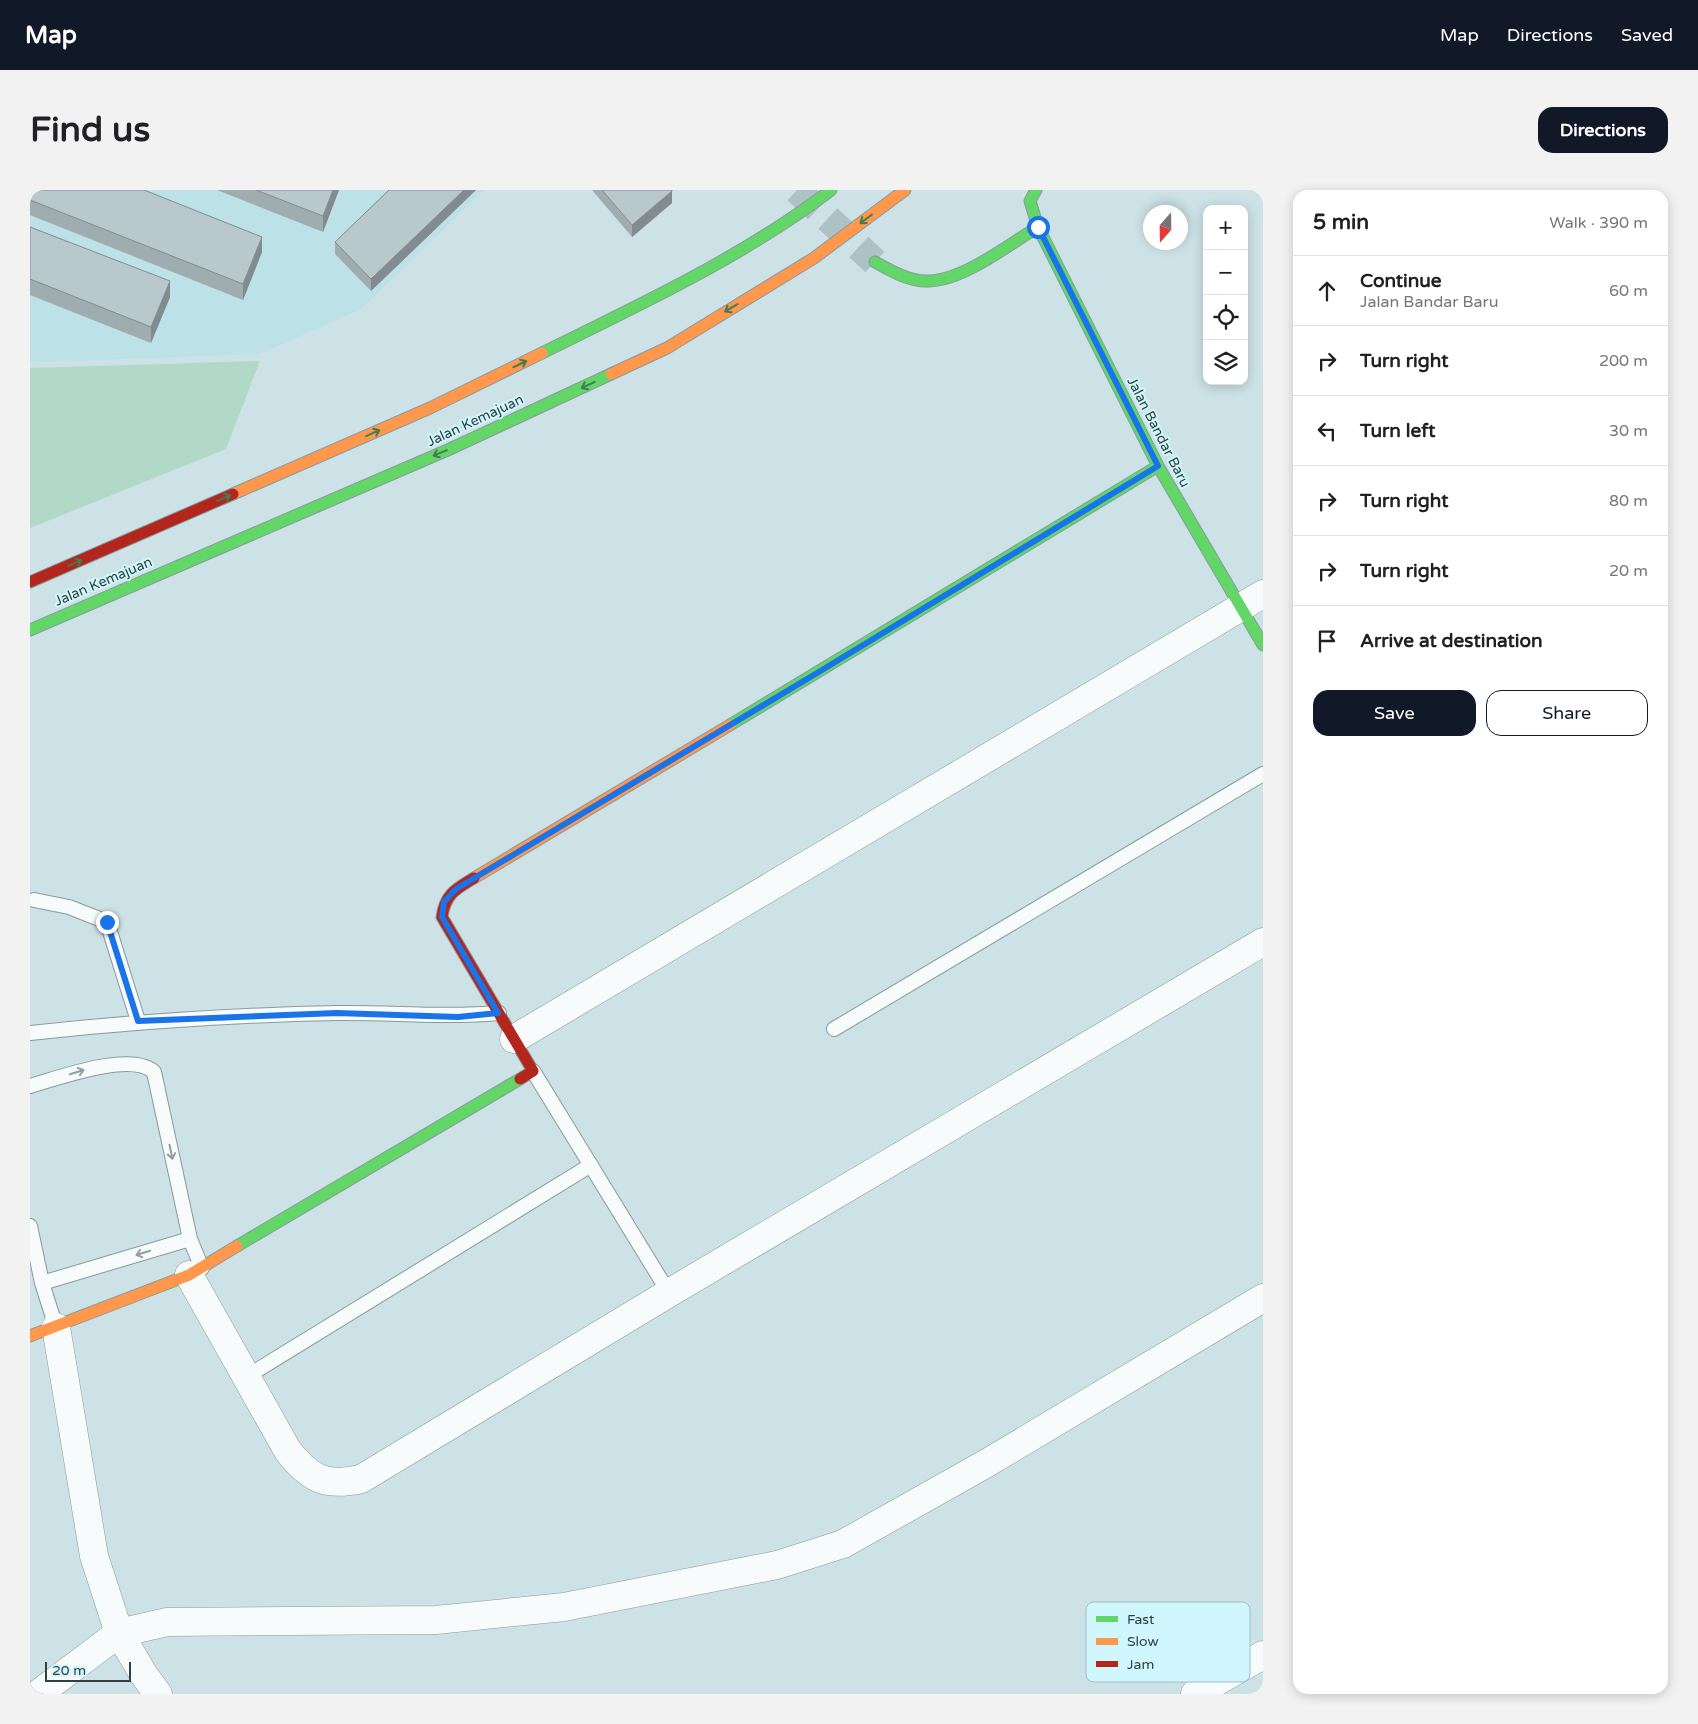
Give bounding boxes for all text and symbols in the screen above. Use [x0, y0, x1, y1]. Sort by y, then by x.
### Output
text: Map [25, 21, 77, 50]
text: Map [1440, 24, 1479, 46]
text: Directions [1507, 24, 1593, 46]
text: Saved [1621, 24, 1673, 46]
button: Directions [1538, 107, 1668, 153]
text: Find us [30, 109, 150, 151]
north arrow [1143, 205, 1188, 250]
map controls [1203, 205, 1248, 385]
button: + [1203, 205, 1248, 250]
text: 5 min [1313, 210, 1369, 235]
text: Walk · 390 m [1549, 213, 1648, 233]
one-way arrow [859, 214, 873, 224]
route start [1027, 216, 1050, 239]
button: − [1203, 250, 1248, 295]
text: Continue [1360, 270, 1442, 292]
icon: ahead [1313, 277, 1341, 305]
text: 60 m [1609, 281, 1648, 301]
text: Jalan Bandar Baru [1360, 292, 1498, 312]
button: locate [1203, 295, 1248, 340]
one-way arrow [724, 304, 738, 314]
button: layers [1203, 340, 1248, 385]
icon: right [1313, 347, 1341, 375]
text: Turn right [1360, 350, 1448, 372]
text: 200 m [1599, 351, 1648, 371]
one-way arrow [512, 359, 527, 368]
street label: Jalan Bandar Baru [1123, 374, 1194, 490]
one-way arrow [580, 380, 595, 390]
street label: Jalan Kemajuan [424, 391, 526, 450]
icon: left [1313, 417, 1341, 445]
text: Turn left [1360, 420, 1436, 442]
text: 30 m [1609, 421, 1648, 441]
one-way arrow [365, 427, 380, 437]
one-way arrow [433, 449, 448, 459]
icon: right [1313, 487, 1341, 515]
text: Turn right [1360, 490, 1448, 512]
text: 80 m [1609, 491, 1648, 511]
one-way arrow [216, 492, 231, 502]
street label: Jalan Kemajuan [52, 553, 155, 610]
one-way arrow [67, 557, 82, 567]
icon: right [1313, 557, 1341, 585]
text: Turn right [1360, 560, 1448, 582]
text: 20 m [1609, 561, 1648, 581]
icon: arrive [1313, 627, 1341, 655]
text: Arrive at destination [1360, 630, 1543, 652]
button: Save [1313, 690, 1476, 736]
button: Share [1486, 690, 1648, 736]
route end [96, 911, 119, 934]
one-way arrow [68, 1066, 84, 1076]
one-way arrow [167, 1144, 177, 1160]
one-way arrow [136, 1248, 152, 1258]
legend [1086, 1602, 1250, 1682]
text: Fast [1127, 1611, 1155, 1628]
text: Slow [1127, 1633, 1159, 1650]
text: Jam [1127, 1656, 1154, 1673]
scale bar [45, 1659, 131, 1682]
text: 20 m [52, 1662, 86, 1679]

